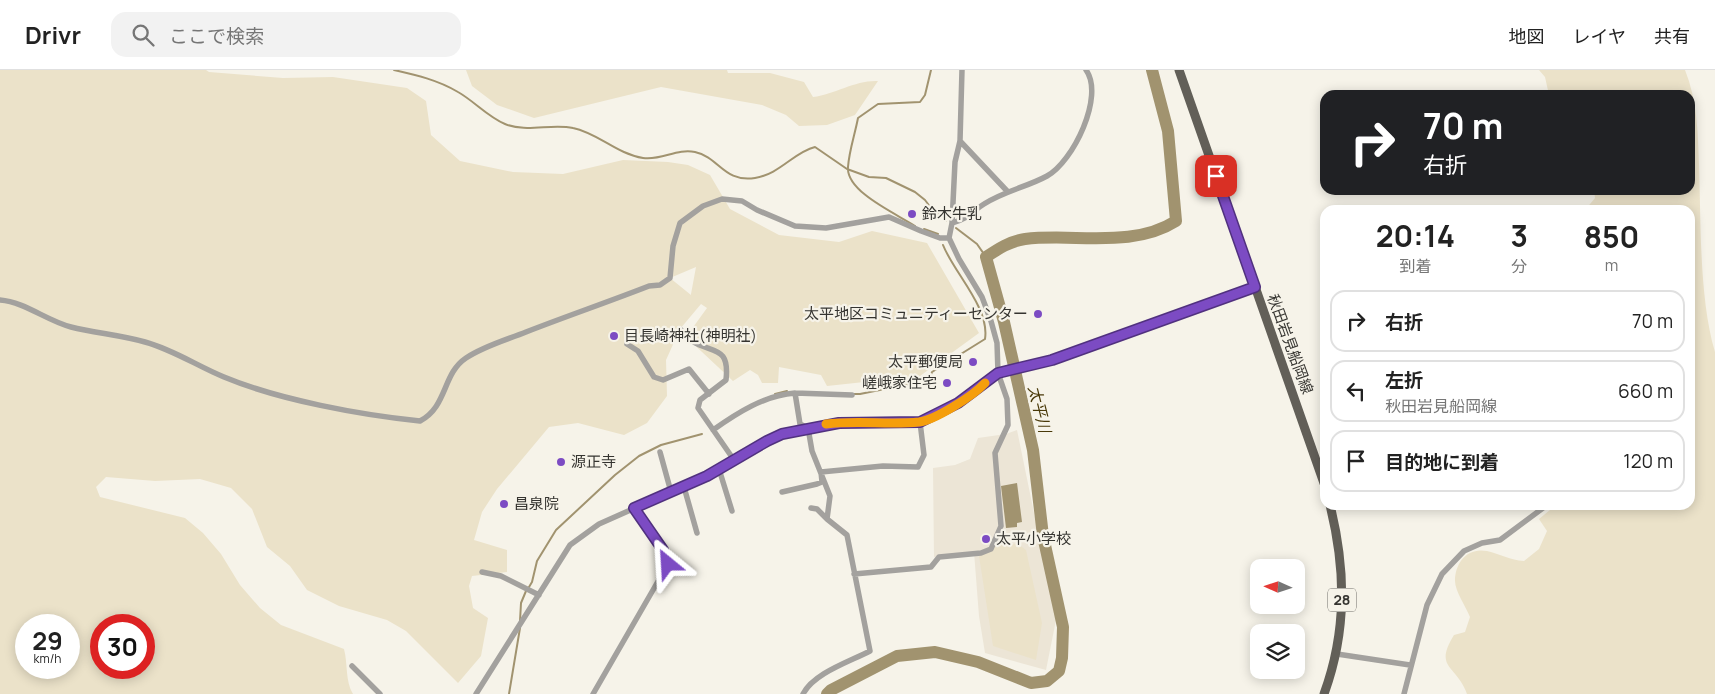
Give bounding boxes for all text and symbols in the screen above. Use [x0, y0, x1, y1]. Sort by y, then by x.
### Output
search box [111, 12, 461, 57]
text: Drivr [25, 18, 81, 51]
icon: search [129, 21, 157, 49]
text: ここで検索 [169, 23, 264, 49]
text: 地図 [1509, 24, 1545, 48]
text: レイヤ [1573, 24, 1626, 48]
text: 共有 [1654, 24, 1690, 48]
text: 70 m [1423, 102, 1503, 150]
icon: right [1340, 110, 1405, 175]
text: 右折 [1423, 150, 1467, 180]
pin [1195, 155, 1237, 197]
icon: arrive [1202, 162, 1230, 190]
place label: 鈴木牛乳 [922, 203, 982, 224]
marker: 鈴木牛乳 [906, 208, 918, 220]
text: 20:14 [1376, 215, 1455, 256]
text: 3 [1511, 215, 1528, 256]
text: 850 [1584, 216, 1639, 257]
text: m [1605, 254, 1618, 276]
text: 到着 [1399, 255, 1431, 277]
text: 分 [1511, 255, 1527, 277]
street label: 秋田岩見船岡線 [1263, 291, 1318, 397]
place label: 太平地区コミュニティーセンター [804, 303, 1028, 324]
icon: right [1342, 307, 1370, 335]
marker: 太平地区コミュニティーセンター [1032, 308, 1044, 320]
text: 70 m [1632, 308, 1673, 334]
text: 右折 [1385, 309, 1423, 335]
place label: 目長崎神社(神明社) [624, 325, 757, 346]
marker: 目長崎神社(神明社) [608, 330, 620, 342]
place label: 太平郵便局 [888, 351, 963, 372]
marker: 太平郵便局 [967, 356, 979, 368]
text: 左折 [1385, 367, 1423, 393]
place label: 嵯峨家住宅 [862, 372, 937, 393]
marker: 嵯峨家住宅 [941, 377, 953, 389]
icon: left [1342, 377, 1370, 405]
text: 660 m [1618, 378, 1673, 404]
water label: 太平川 [1024, 383, 1057, 437]
text: 秋田岩見船岡線 [1385, 395, 1497, 417]
icon: arrive [1342, 447, 1370, 475]
text: 120 m [1623, 448, 1673, 474]
text: 目的地に到着 [1385, 449, 1499, 475]
place label: 源正寺 [571, 451, 616, 472]
marker: 源正寺 [555, 456, 567, 468]
place label: 昌泉院 [514, 493, 559, 514]
marker: 昌泉院 [498, 498, 510, 510]
place label: 太平小学校 [996, 528, 1071, 549]
marker: 太平小学校 [980, 533, 992, 545]
position arrow [641, 537, 693, 589]
north arrow [1250, 559, 1305, 614]
map controls [1250, 559, 1305, 679]
road number: 28 [1328, 588, 1356, 612]
speed limit sign: 30 [90, 614, 155, 679]
text: 29 [32, 623, 63, 658]
button: layers [1250, 624, 1305, 679]
text: km/h [34, 650, 61, 667]

